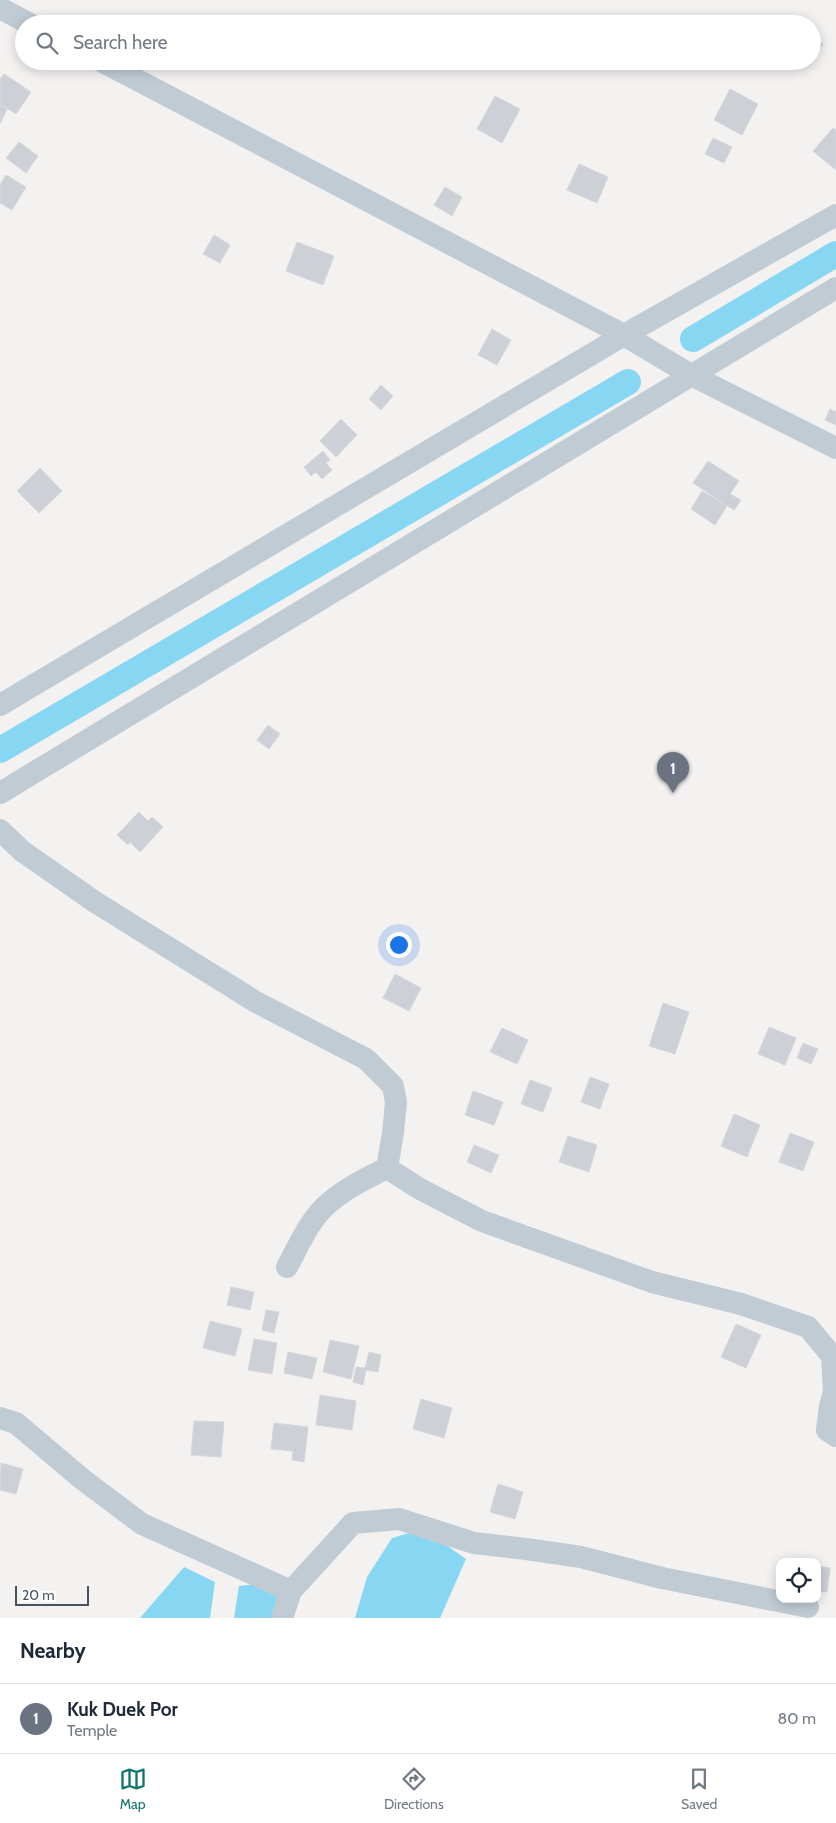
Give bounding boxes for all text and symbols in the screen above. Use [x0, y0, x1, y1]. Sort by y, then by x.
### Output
search box [15, 15, 821, 70]
icon: search [33, 29, 61, 57]
text: Search here [73, 31, 167, 54]
pin: 1 [657, 752, 689, 793]
your location [386, 932, 412, 958]
map controls [776, 1558, 821, 1603]
button: locate [776, 1558, 821, 1603]
scale bar [15, 1583, 89, 1606]
text: 20 m [22, 1586, 55, 1604]
text: Nearby [20, 1638, 86, 1663]
text: Kuk Duek Por [67, 1698, 178, 1721]
text: 1 [33, 1709, 39, 1728]
text: 80 m [778, 1709, 816, 1728]
text: Temple [67, 1721, 117, 1740]
tab: Map [119, 1765, 147, 1813]
tab: Directions [384, 1765, 444, 1813]
tab: Saved [681, 1765, 717, 1813]

